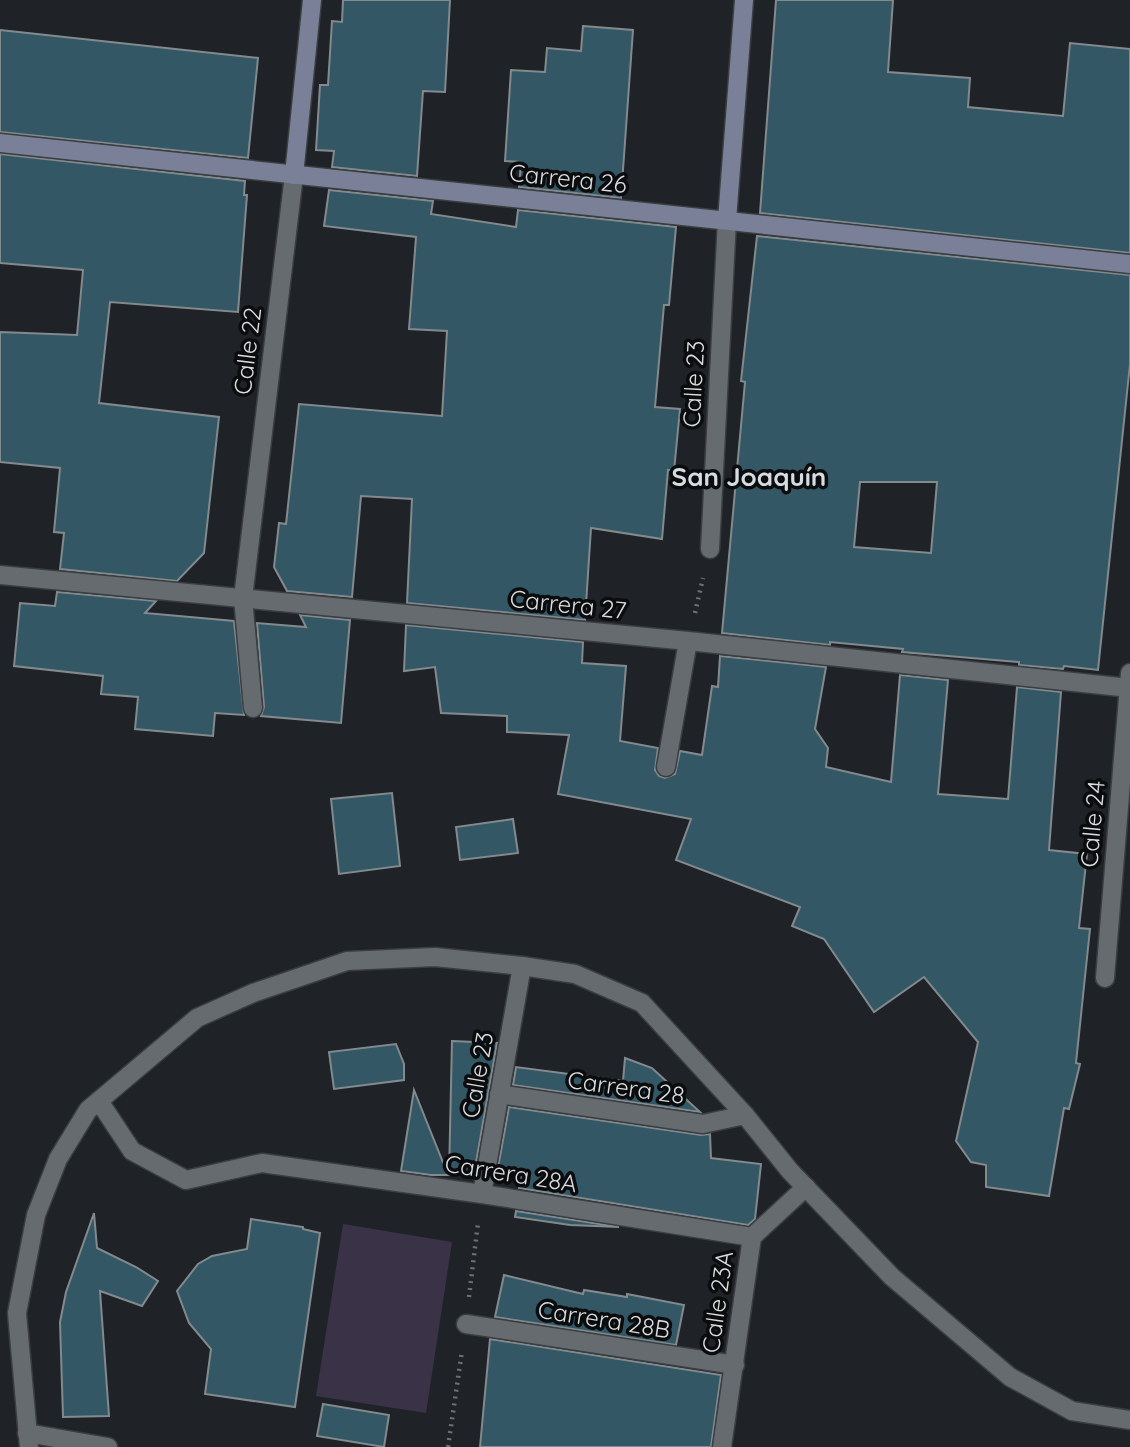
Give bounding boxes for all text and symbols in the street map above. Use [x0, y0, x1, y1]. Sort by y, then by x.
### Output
street label: Carrera 26 [508, 157, 628, 199]
street label: Calle 22 [227, 306, 267, 396]
street label: Calle 23 [676, 340, 710, 428]
district label: San Joaquín [672, 460, 826, 493]
street label: Carrera 27 [508, 583, 628, 625]
street label: Calle 24 [1073, 779, 1111, 868]
street label: Calle 23 [455, 1029, 499, 1120]
street label: Carrera 28 [566, 1064, 687, 1110]
street label: Carrera 28A [443, 1148, 579, 1198]
street label: Calle 23A [695, 1249, 739, 1355]
street label: Carrera 28B [536, 1294, 673, 1344]

